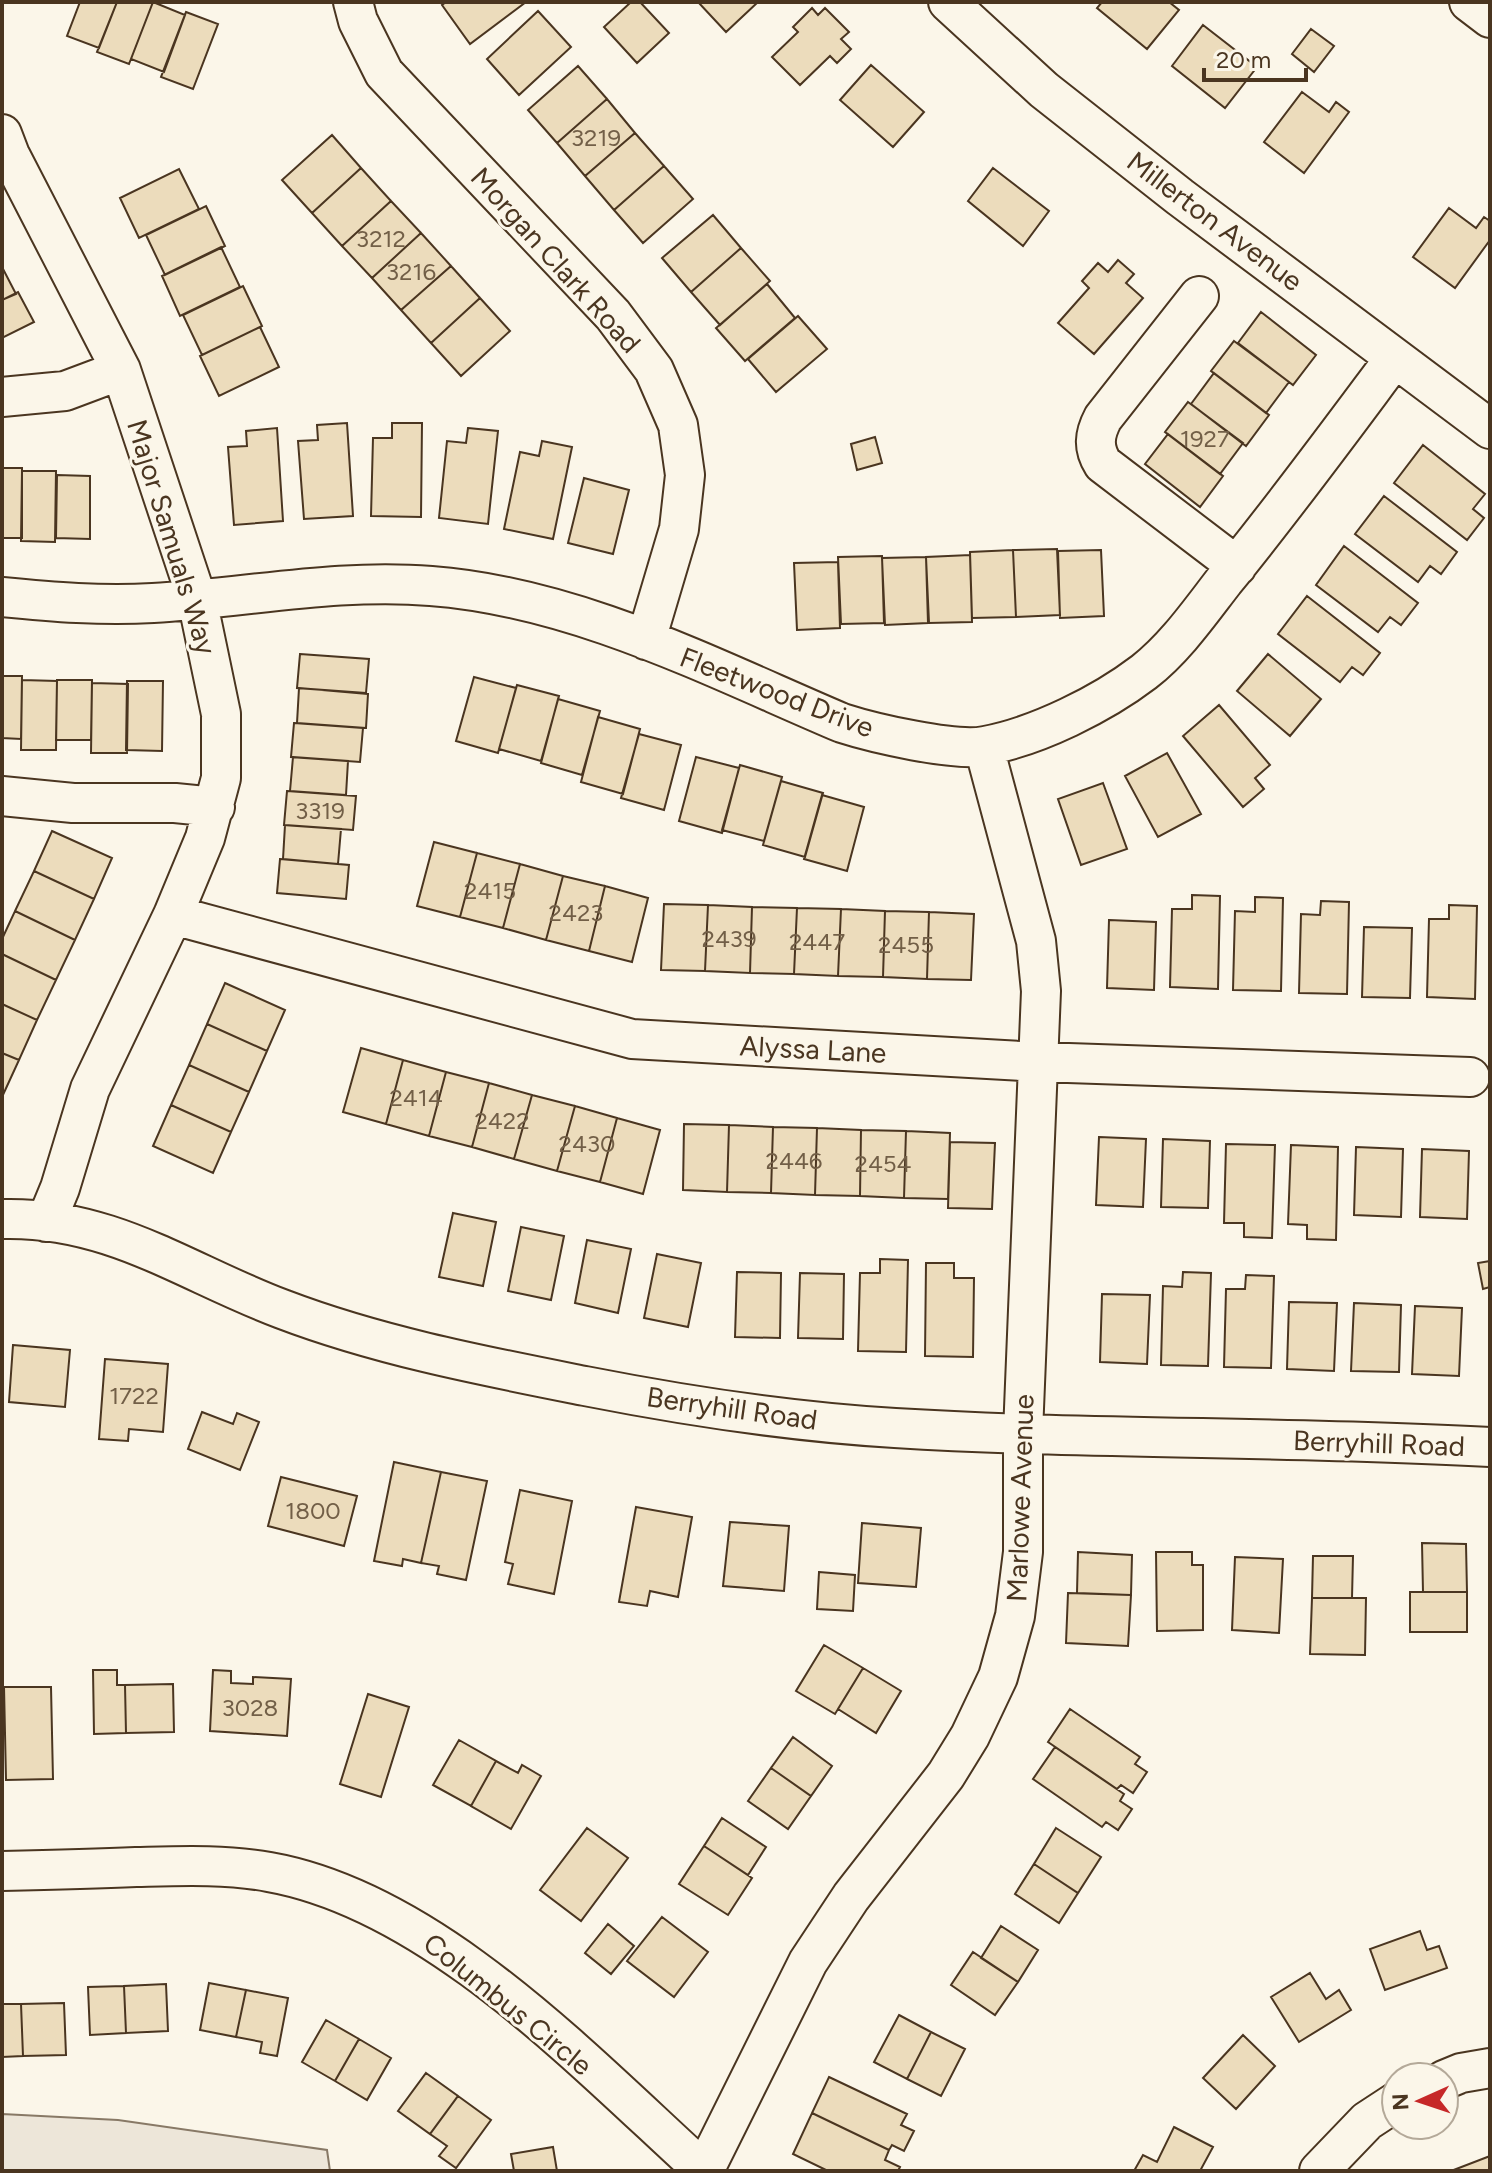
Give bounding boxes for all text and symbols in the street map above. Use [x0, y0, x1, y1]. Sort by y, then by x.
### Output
scale bar [1204, 32, 1306, 82]
text: 20 m [1216, 45, 1271, 74]
house number: 3219 [571, 123, 621, 152]
street label: Millerton Avenue [1120, 144, 1310, 298]
street label: Morgan Clark Road [464, 160, 648, 360]
house number: 3212 [356, 224, 406, 253]
house number: 3216 [386, 257, 436, 286]
street label: Major Samuals Way [120, 415, 224, 659]
house number: 1927 [1180, 424, 1230, 453]
street label: Fleetwood Drive [675, 639, 879, 745]
house number: 3319 [295, 796, 345, 825]
house number: 2415 [464, 876, 516, 905]
house number: 2423 [549, 898, 603, 927]
house number: 2439 [702, 924, 756, 953]
house number: 2447 [789, 927, 845, 956]
house number: 2455 [878, 930, 934, 959]
street label: Alyssa Lane [739, 1028, 887, 1070]
house number: 2414 [389, 1083, 443, 1112]
house number: 2422 [474, 1106, 530, 1135]
house number: 2430 [559, 1129, 615, 1158]
house number: 2446 [766, 1146, 822, 1175]
house number: 2454 [854, 1149, 912, 1178]
street label: Berryhill Road [645, 1379, 819, 1437]
house number: 1722 [109, 1381, 159, 1410]
street label: Marlowe Avenue [999, 1393, 1041, 1603]
street label: Berryhill Road [1293, 1423, 1465, 1463]
house number: 1800 [285, 1496, 341, 1525]
house number: 3028 [222, 1693, 278, 1722]
street label: Columbus Circle [417, 1926, 599, 2082]
north arrow [1380, 2061, 1460, 2141]
text: N [1387, 2093, 1414, 2111]

